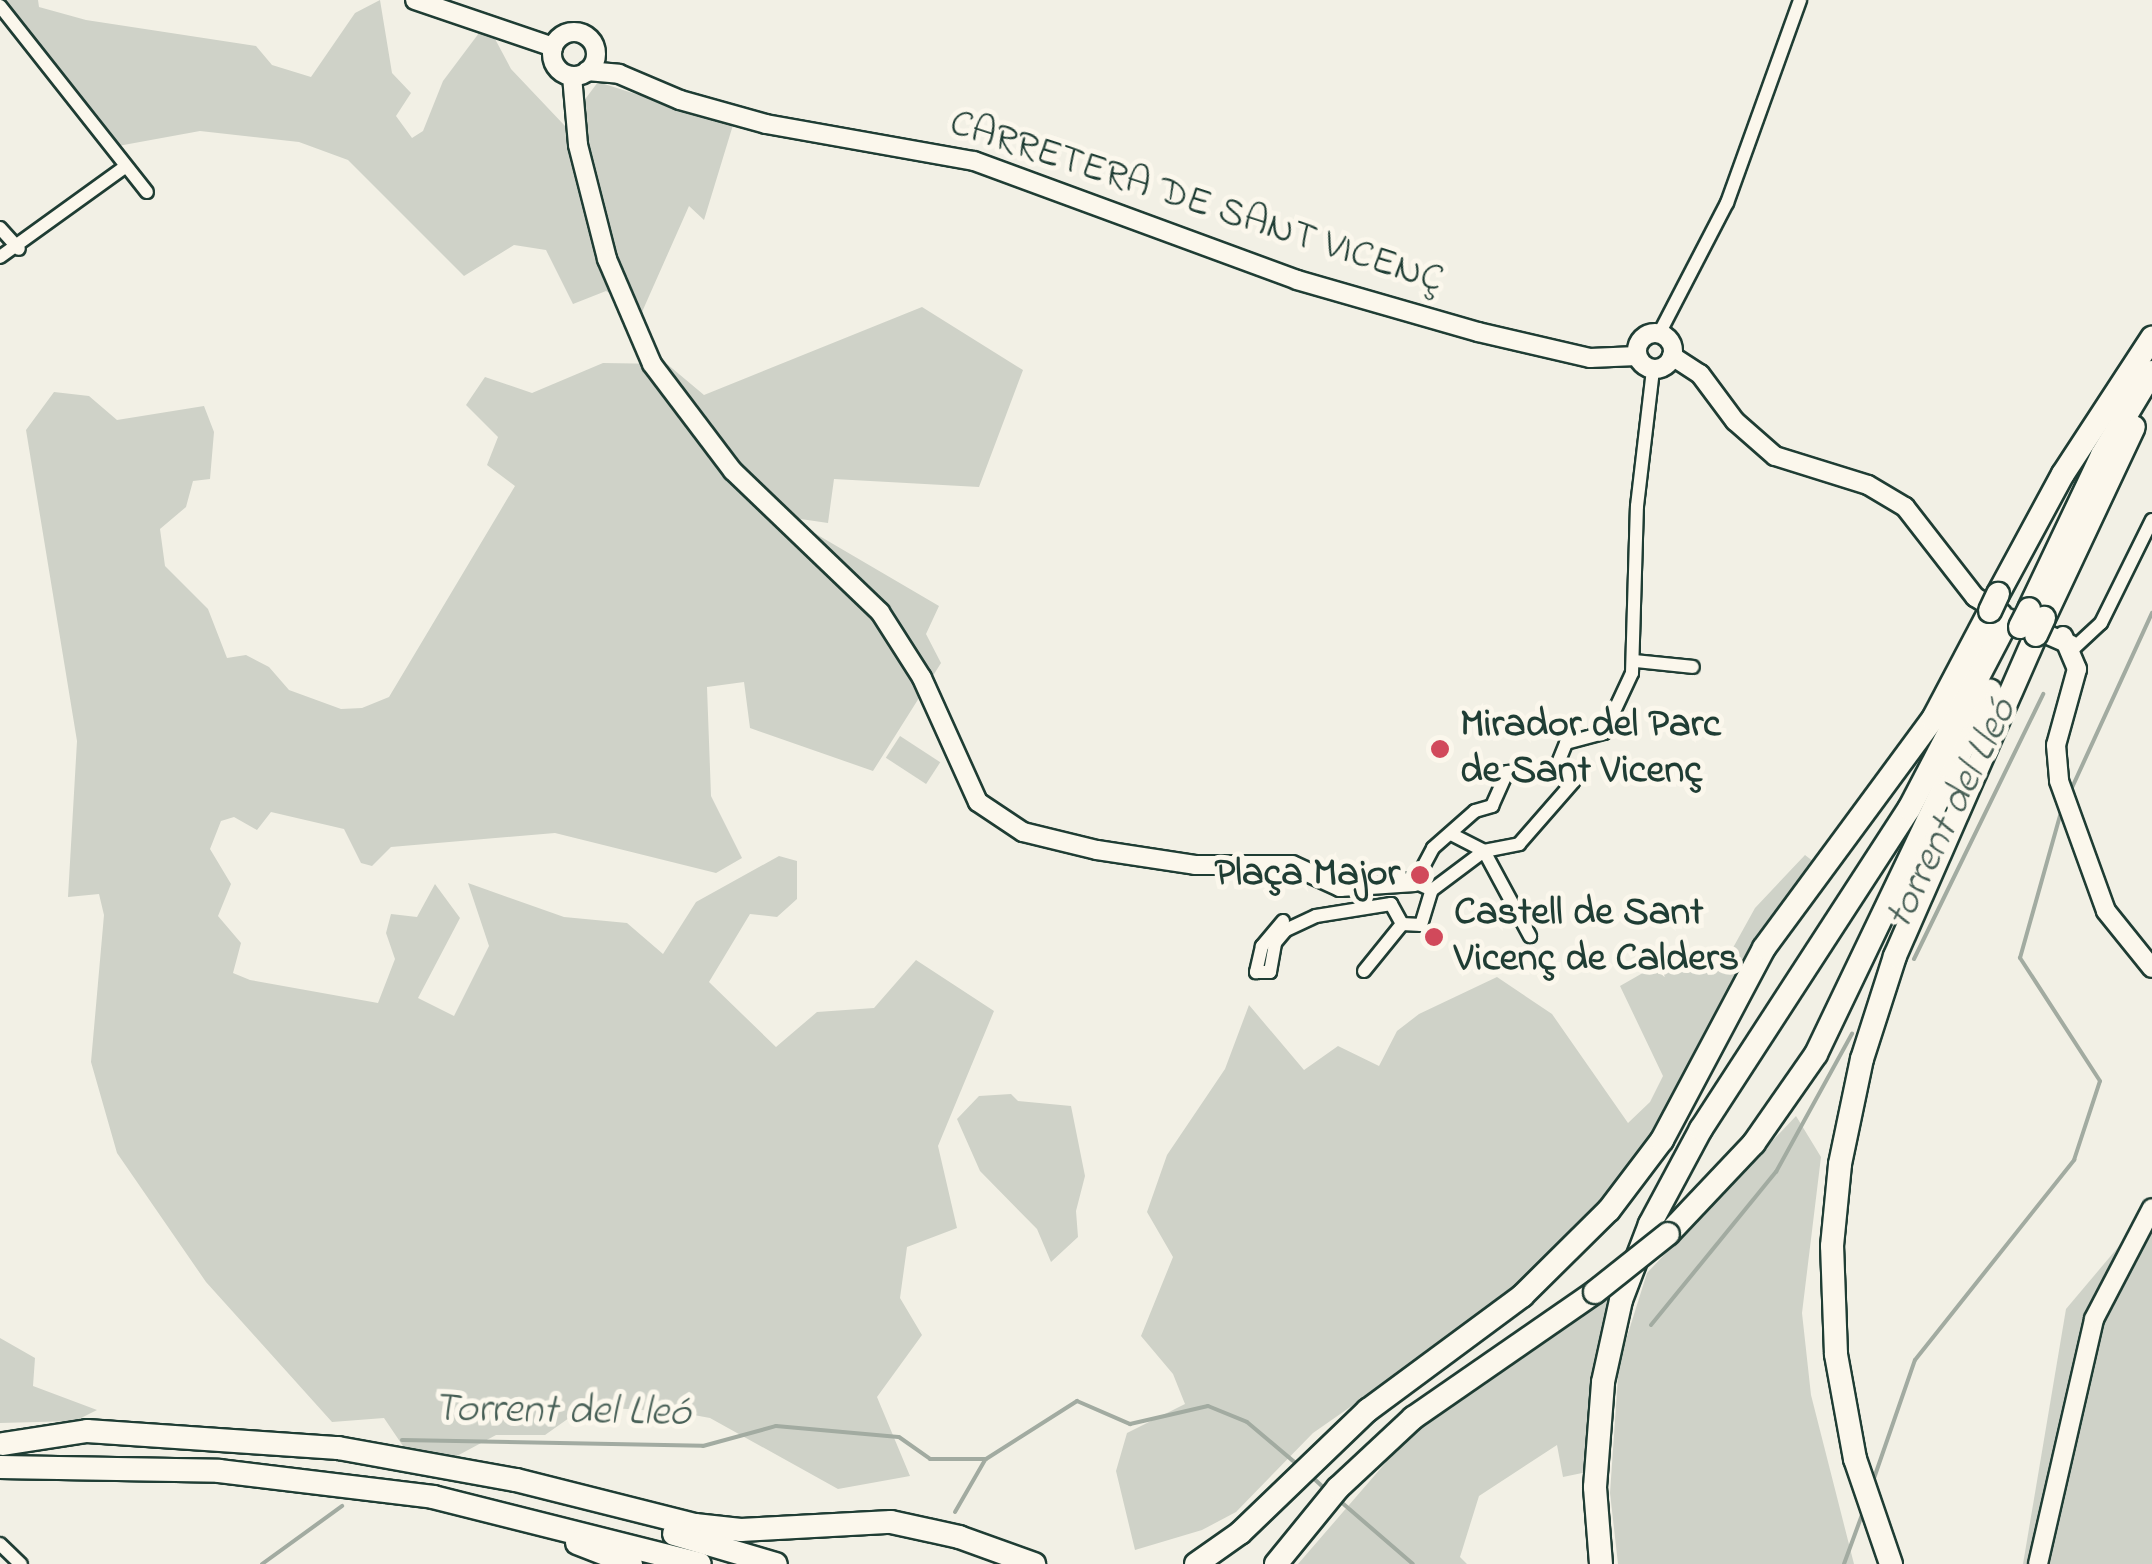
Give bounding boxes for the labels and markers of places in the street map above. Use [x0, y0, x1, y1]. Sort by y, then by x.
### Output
place label: Mirador del Parc de Sant Vicenç [1460, 702, 1721, 796]
marker: Mirador del Parc de Sant Vicenç [1429, 738, 1451, 760]
place label: Plaça Major [1214, 851, 1400, 899]
marker: Plaça Major [1409, 864, 1431, 886]
place label: Castell de Sant Vicenç de Calders [1454, 890, 1739, 984]
marker: Castell de Sant Vicenç de Calders [1423, 926, 1445, 948]

